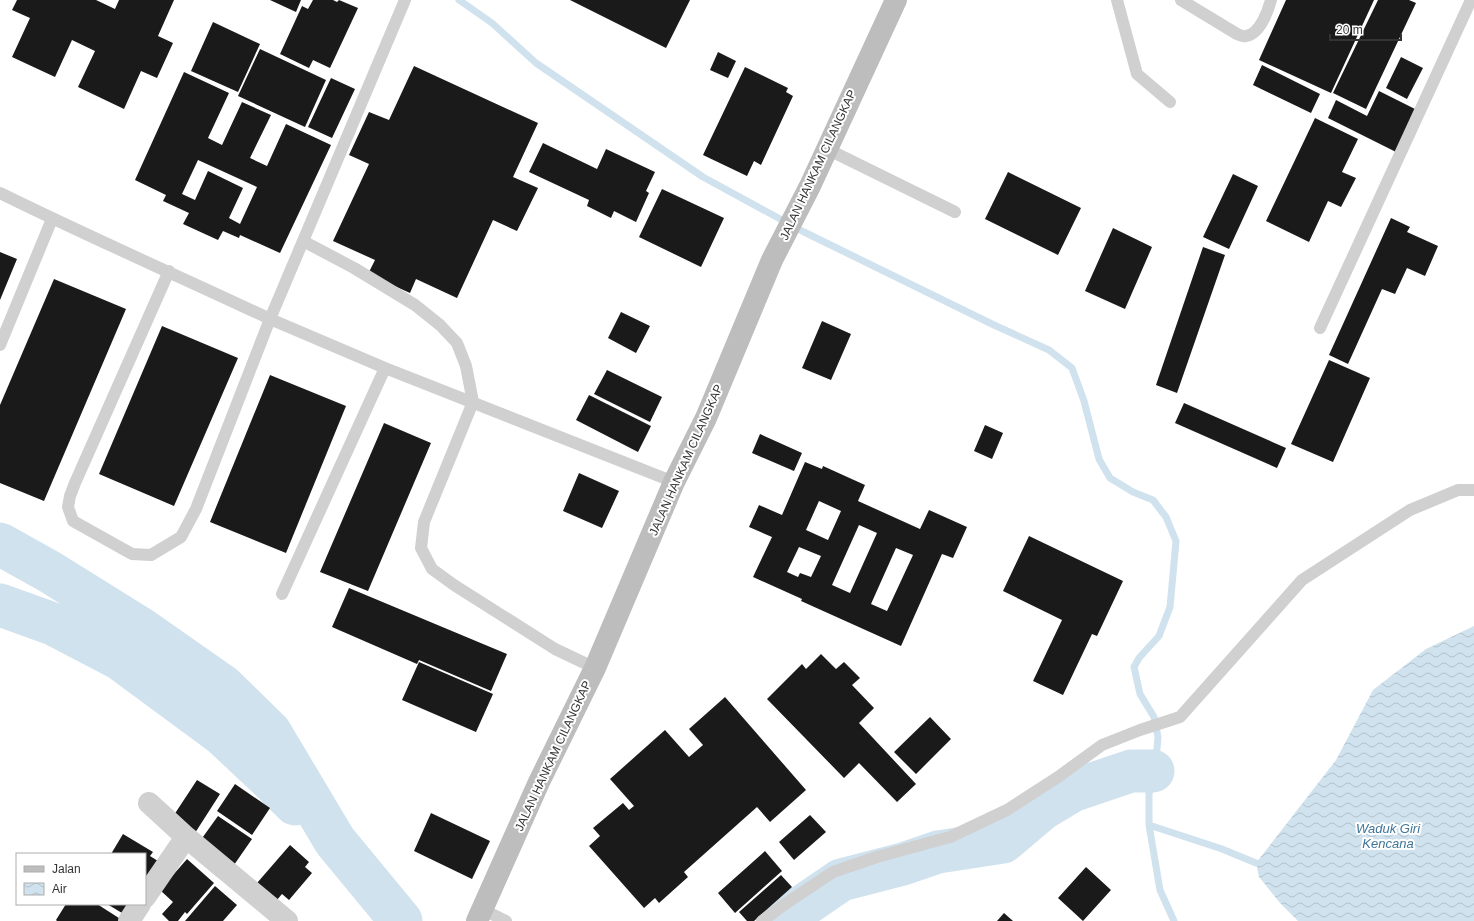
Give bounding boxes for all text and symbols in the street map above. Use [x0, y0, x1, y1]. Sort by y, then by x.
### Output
scale bar [1330, 16, 1401, 42]
text: 20 m [1336, 23, 1363, 37]
street label: JALAN HANKAM CILANGKAP [777, 88, 859, 242]
street label: JALAN HANKAM CILANGKAP [646, 382, 726, 538]
street label: JALAN HANKAM CILANGKAP [512, 679, 594, 833]
water label: Waduk Giri Kencana [1356, 821, 1421, 851]
legend [16, 853, 146, 905]
text: Jalan [52, 862, 81, 876]
text: Air [52, 882, 67, 896]

